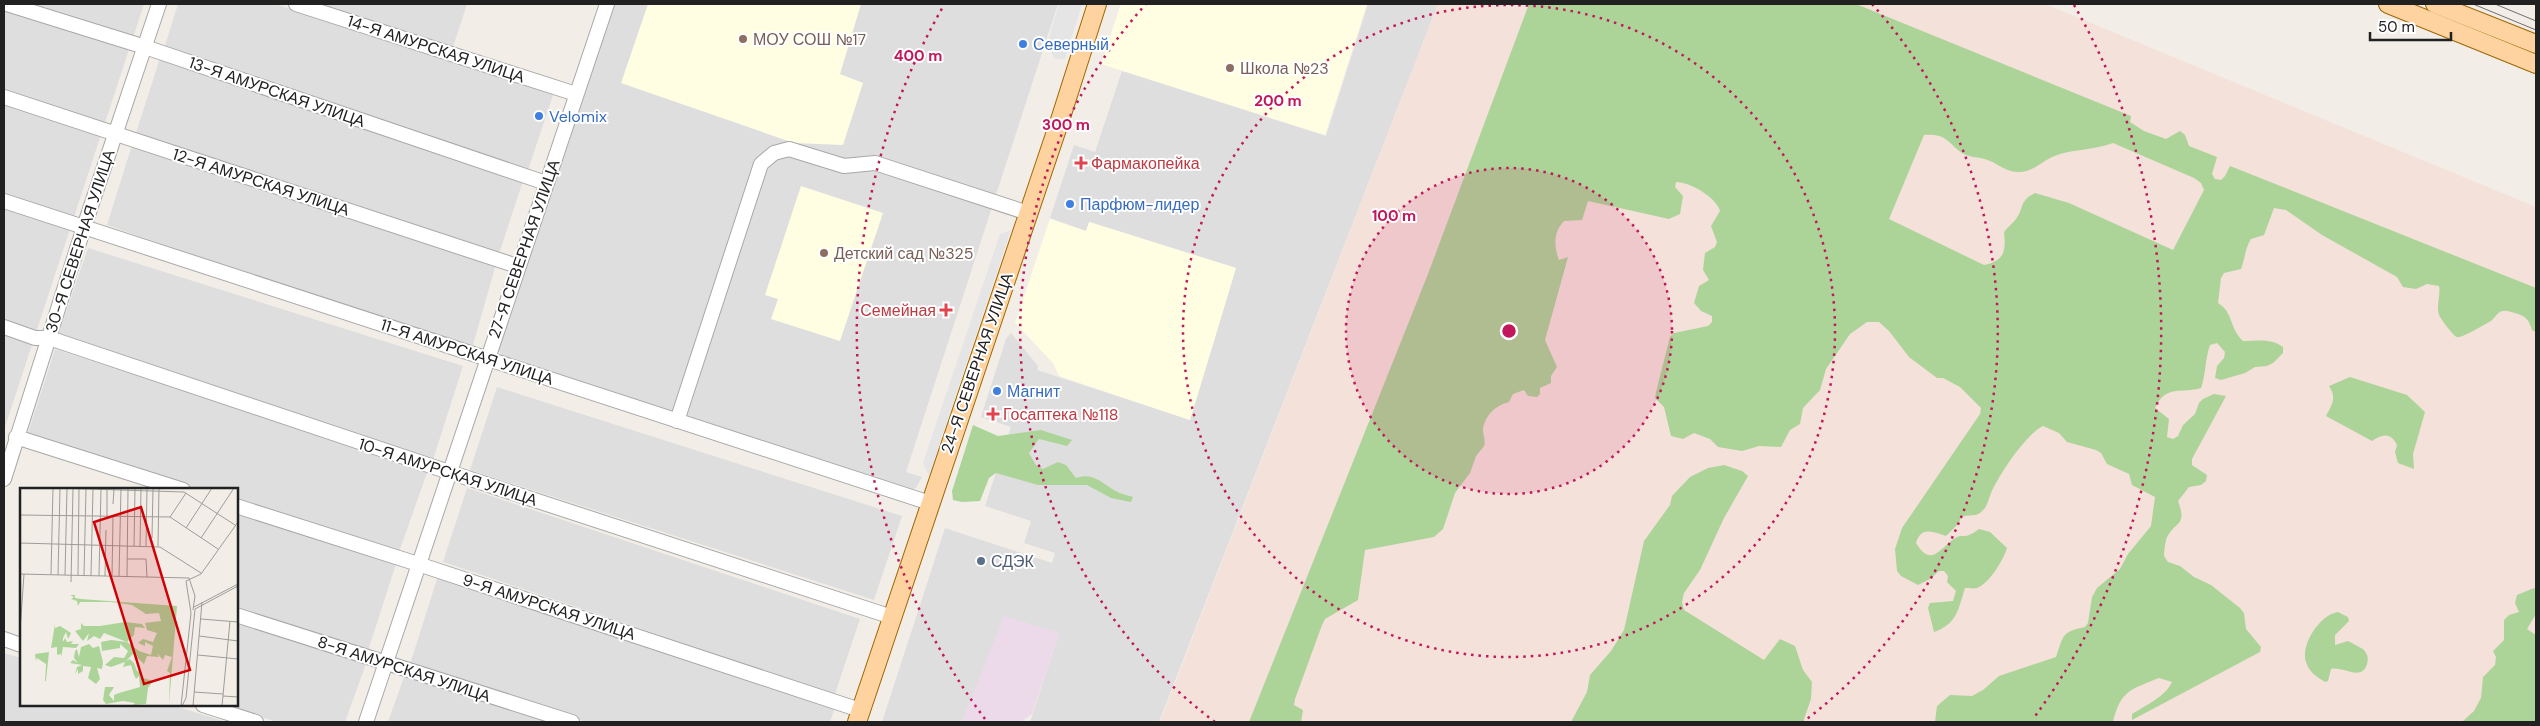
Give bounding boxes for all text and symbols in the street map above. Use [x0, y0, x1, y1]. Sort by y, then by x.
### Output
street label: 14-Я АМУРСКАЯ УЛИЦА [345, 10, 528, 88]
scale bar [2370, 10, 2451, 42]
text: 50 m [2378, 17, 2415, 37]
place label: МОУ СОШ №17 [753, 29, 866, 50]
marker: МОУ СОШ №17 [737, 33, 749, 45]
place label: Северный [1033, 34, 1109, 55]
marker: Северный [1017, 38, 1029, 50]
text: 400 m [894, 46, 942, 66]
street label: 13-Я АМУРСКАЯ УЛИЦА [186, 52, 368, 132]
place label: Школа №23 [1240, 58, 1329, 79]
marker: Школа №23 [1224, 62, 1236, 74]
text: 200 m [1254, 91, 1302, 111]
place label: Velomix [549, 106, 607, 127]
marker: Velomix [533, 110, 545, 122]
text: 300 m [1042, 115, 1090, 135]
street label: 12-Я АМУРСКАЯ УЛИЦА [170, 143, 352, 221]
street label: 30-Я СЕВЕРНАЯ УЛИЦА [40, 146, 120, 335]
place label: Фармакопейка [1091, 153, 1200, 174]
street label: 27-Я СЕВЕРНАЯ УЛИЦА [483, 156, 565, 341]
marker: Фармакопейка [1075, 157, 1087, 169]
place label: Парфюм-лидер [1080, 194, 1199, 215]
marker: Парфюм-лидер [1064, 198, 1076, 210]
text: 100 m [1372, 206, 1416, 226]
place label: Детский сад №325 [834, 243, 974, 264]
marker: Детский сад №325 [818, 247, 830, 259]
street label: 24-Я СЕВЕРНАЯ УЛИЦА [936, 270, 1018, 456]
place label: Семейная [860, 300, 936, 321]
marker: Семейная [940, 304, 952, 316]
street label: 11-Я АМУРСКАЯ УЛИЦА [378, 314, 556, 390]
centre of rings [1500, 322, 1518, 340]
place label: Магнит [1007, 381, 1061, 402]
marker: Магнит [991, 385, 1003, 397]
place label: Госаптека №118 [1003, 404, 1118, 425]
marker: Госаптека №118 [987, 408, 999, 420]
street label: 10-Я АМУРСКАЯ УЛИЦА [356, 433, 540, 511]
inset map [20, 488, 238, 706]
place label: СДЭК [991, 551, 1035, 572]
marker: СДЭК [975, 555, 987, 567]
street label: 9-Я АМУРСКАЯ УЛИЦА [460, 569, 638, 645]
street label: 8-Я АМУРСКАЯ УЛИЦА [315, 631, 493, 707]

